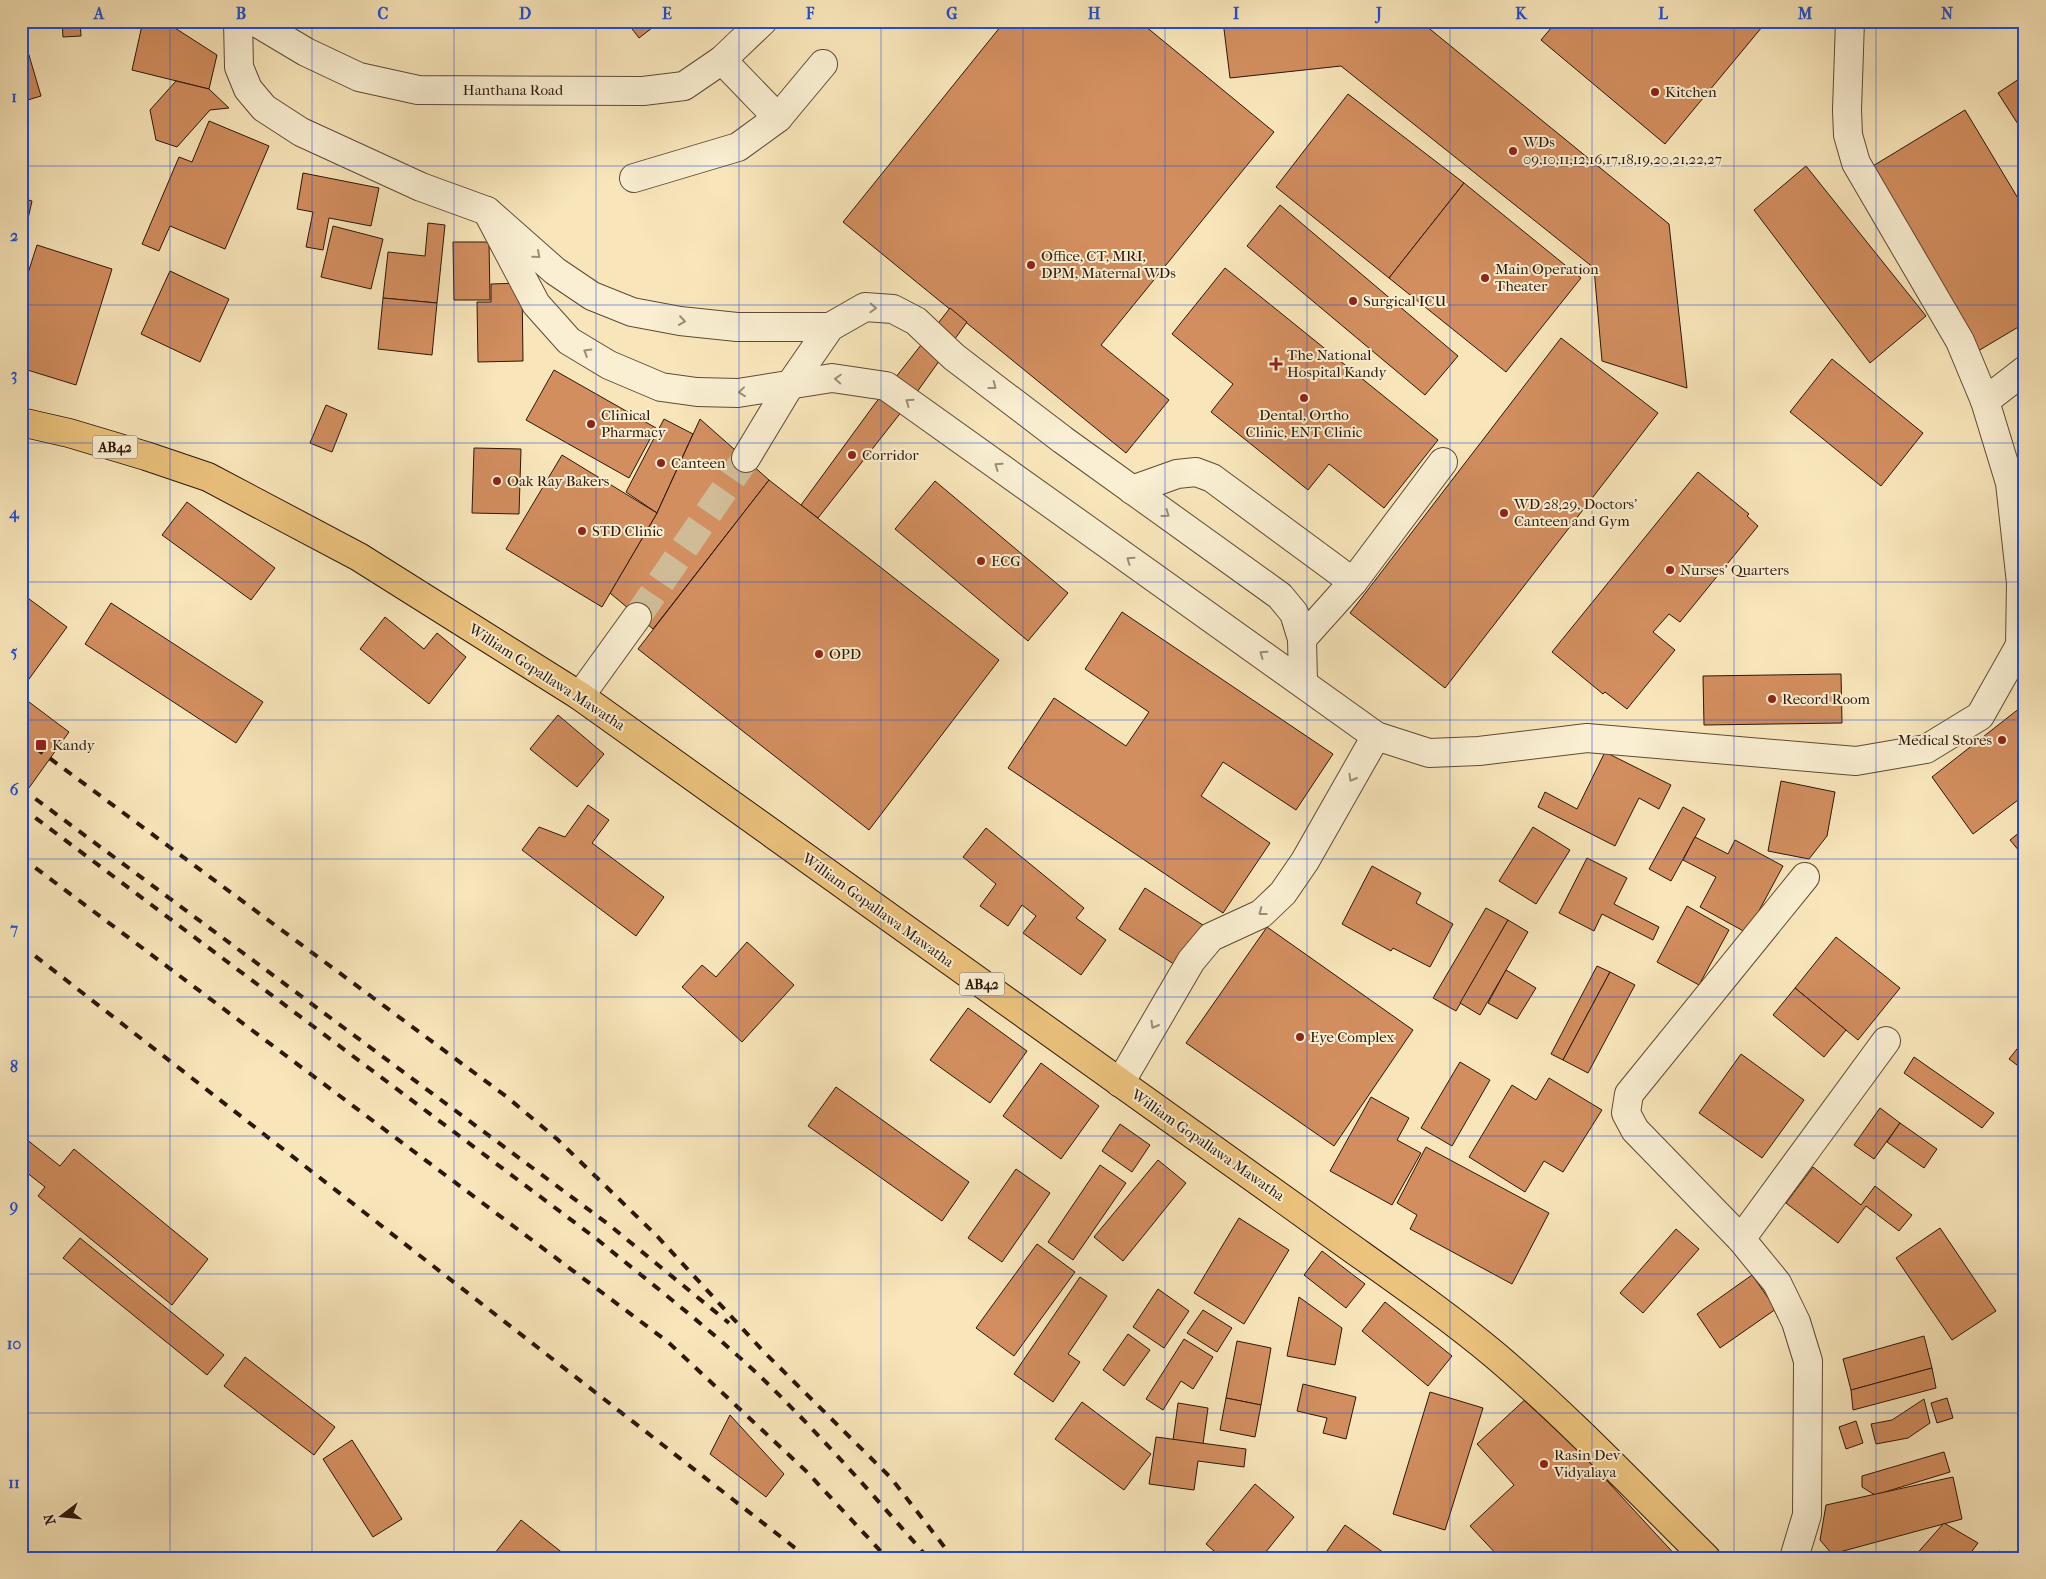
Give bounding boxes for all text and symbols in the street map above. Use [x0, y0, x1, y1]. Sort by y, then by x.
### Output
text: A [93, 4, 105, 23]
text: B [236, 4, 246, 23]
text: C [378, 4, 389, 23]
text: D [519, 4, 531, 23]
text: E [662, 4, 672, 23]
text: F [805, 4, 815, 23]
text: G [946, 4, 958, 23]
text: H [1088, 4, 1101, 23]
text: I [1233, 4, 1240, 23]
text: J [1374, 4, 1382, 24]
text: K [1515, 4, 1528, 23]
text: L [1658, 4, 1668, 23]
text: M [1797, 4, 1813, 23]
text: N [1941, 4, 1954, 23]
street label: Hanthana Road [463, 81, 564, 99]
place label: Kitchen [1665, 83, 1717, 101]
marker: Kitchen [1649, 86, 1661, 98]
text: 1 [11, 87, 17, 106]
place label: WDs 09,10,11,12,16,17,18,19,20,21,22,27 [1522, 133, 1722, 168]
marker: WDs 09,10,11,12,16,17,18,19,20,21,22,27 [1507, 145, 1519, 157]
text: 2 [10, 226, 18, 245]
place label: Office, CT, MRI, DPM, Maternal WDs [1041, 247, 1176, 282]
one-way arrow [531, 249, 540, 258]
marker: Office, CT, MRI, DPM, Maternal WDs [1025, 259, 1037, 271]
place label: Main Operation Theater [1495, 260, 1599, 295]
marker: Main Operation Theater [1479, 272, 1491, 284]
place label: Surgical ICU [1363, 292, 1447, 310]
marker: Surgical ICU [1347, 295, 1359, 307]
one-way arrow [869, 302, 877, 313]
one-way arrow [678, 315, 686, 326]
place label: The National Hospital Kandy [1287, 346, 1388, 381]
one-way arrow [584, 349, 593, 359]
marker: The National Hospital Kandy [1269, 357, 1283, 371]
text: 3 [11, 365, 17, 385]
one-way arrow [833, 374, 841, 385]
one-way arrow [987, 381, 996, 389]
one-way arrow [737, 386, 745, 397]
marker: Dental, Ortho Clinic, ENT Clinic [1298, 392, 1310, 404]
one-way arrow [905, 399, 914, 408]
place label: Clinical Pharmacy [601, 406, 667, 441]
place label: Dental, Ortho Clinic, ENT Clinic [1246, 406, 1363, 441]
marker: Clinical Pharmacy [585, 418, 597, 430]
road number: AB42 [92, 436, 138, 458]
place label: Corridor [862, 446, 919, 464]
marker: Corridor [846, 449, 858, 461]
place label: Canteen [671, 454, 726, 472]
marker: Canteen [655, 457, 667, 469]
one-way arrow [994, 463, 1004, 472]
place label: Oak Ray Bakers [507, 472, 610, 490]
marker: Oak Ray Bakers [491, 475, 503, 487]
place label: WD 28,29, Doctors' Canteen and Gym [1513, 495, 1637, 530]
text: 4 [8, 503, 20, 523]
marker: WD 28,29, Doctors' Canteen and Gym [1498, 507, 1510, 519]
one-way arrow [1160, 508, 1170, 517]
place label: STD Clinic [592, 522, 663, 540]
marker: STD Clinic [576, 525, 588, 537]
place label: ECG [991, 552, 1021, 570]
marker: ECG [975, 555, 987, 567]
one-way arrow [1126, 557, 1136, 566]
place label: Nurses' Quarters [1680, 561, 1789, 579]
marker: Nurses' Quarters [1664, 564, 1676, 576]
street label: William Gopallawa Mawatha [465, 619, 629, 735]
text: 5 [11, 642, 18, 661]
place label: OPD [829, 645, 861, 663]
marker: OPD [813, 648, 825, 660]
one-way arrow [1259, 651, 1269, 660]
place label: Record Room [1782, 690, 1871, 708]
marker: Record Room [1766, 693, 1778, 705]
place label: Medical Stores [1898, 731, 1992, 749]
marker: Medical Stores [1996, 734, 2008, 746]
place label: Kandy [52, 736, 96, 754]
marker: Kandy [34, 738, 48, 752]
one-way arrow [1348, 773, 1358, 782]
text: 6 [10, 780, 19, 799]
street label: William Gopallawa Mawatha [798, 848, 958, 972]
one-way arrow [1258, 906, 1268, 915]
text: 7 [9, 919, 18, 938]
road number: AB42 [960, 972, 1004, 996]
one-way arrow [1150, 1020, 1160, 1029]
place label: Eye Complex [1310, 1028, 1395, 1046]
marker: Eye Complex [1294, 1031, 1306, 1043]
text: 8 [10, 1057, 18, 1076]
street label: William Gopallawa Mawatha [1127, 1085, 1289, 1205]
text: 9 [9, 1196, 18, 1216]
text: 10 [7, 1334, 21, 1353]
place label: Rasin Dev Vidyalaya [1553, 1446, 1621, 1481]
marker: Rasin Dev Vidyalaya [1538, 1458, 1550, 1470]
text: 11 [8, 1473, 20, 1492]
north arrow [38, 1492, 88, 1542]
text: N [40, 1512, 60, 1527]

